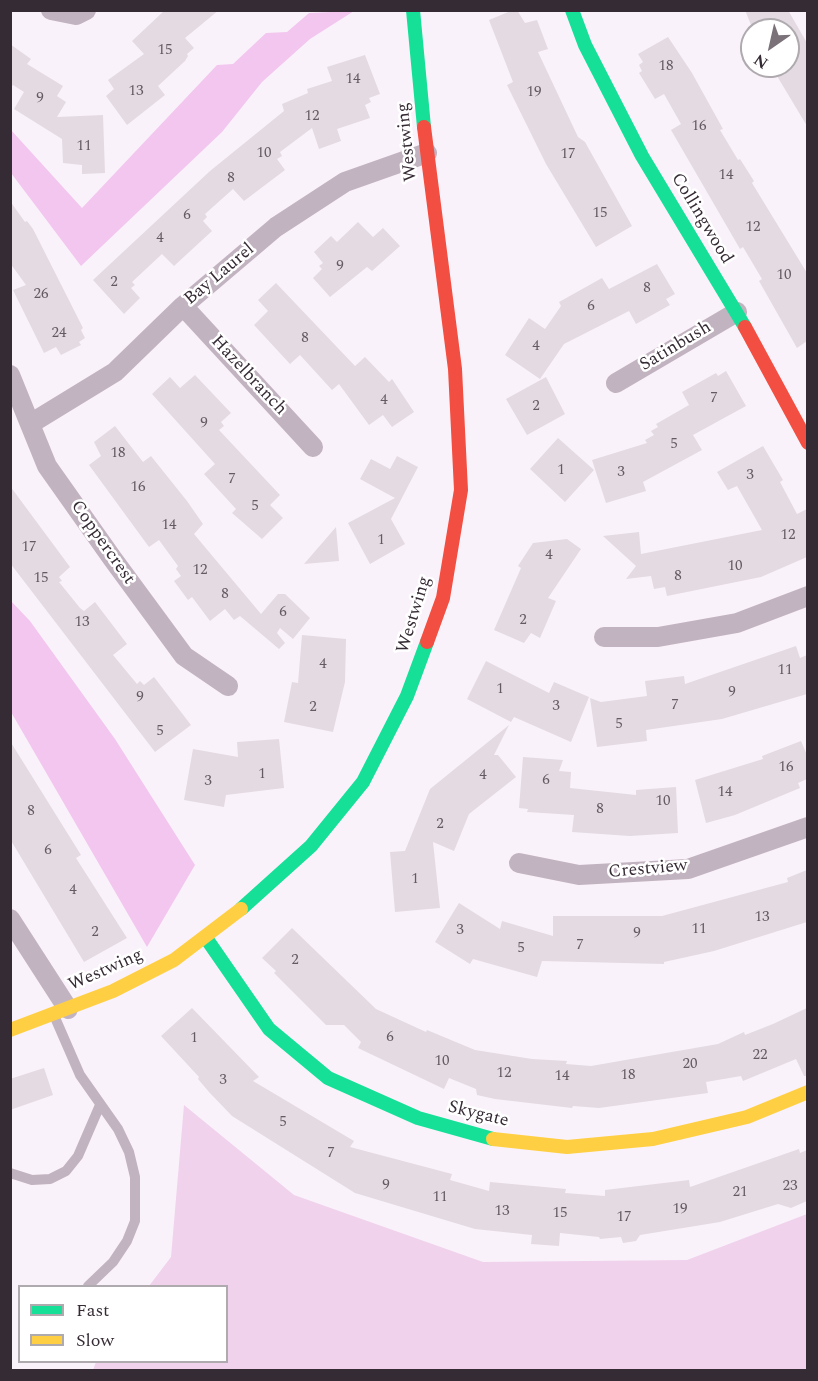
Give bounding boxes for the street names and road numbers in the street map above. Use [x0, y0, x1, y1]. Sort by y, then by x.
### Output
street label: Westwing [393, 101, 423, 183]
street label: Collingwood [665, 170, 737, 268]
street label: Bay Laurel [180, 239, 260, 311]
street label: Satinbush [636, 317, 716, 377]
street label: Hazelbranch [205, 332, 291, 420]
street label: Coppercrest [65, 497, 139, 589]
street label: Westwing [393, 574, 437, 656]
street label: Crestview [607, 856, 689, 884]
street label: Westwing [65, 945, 147, 997]
street label: Skygate [445, 1097, 511, 1133]

